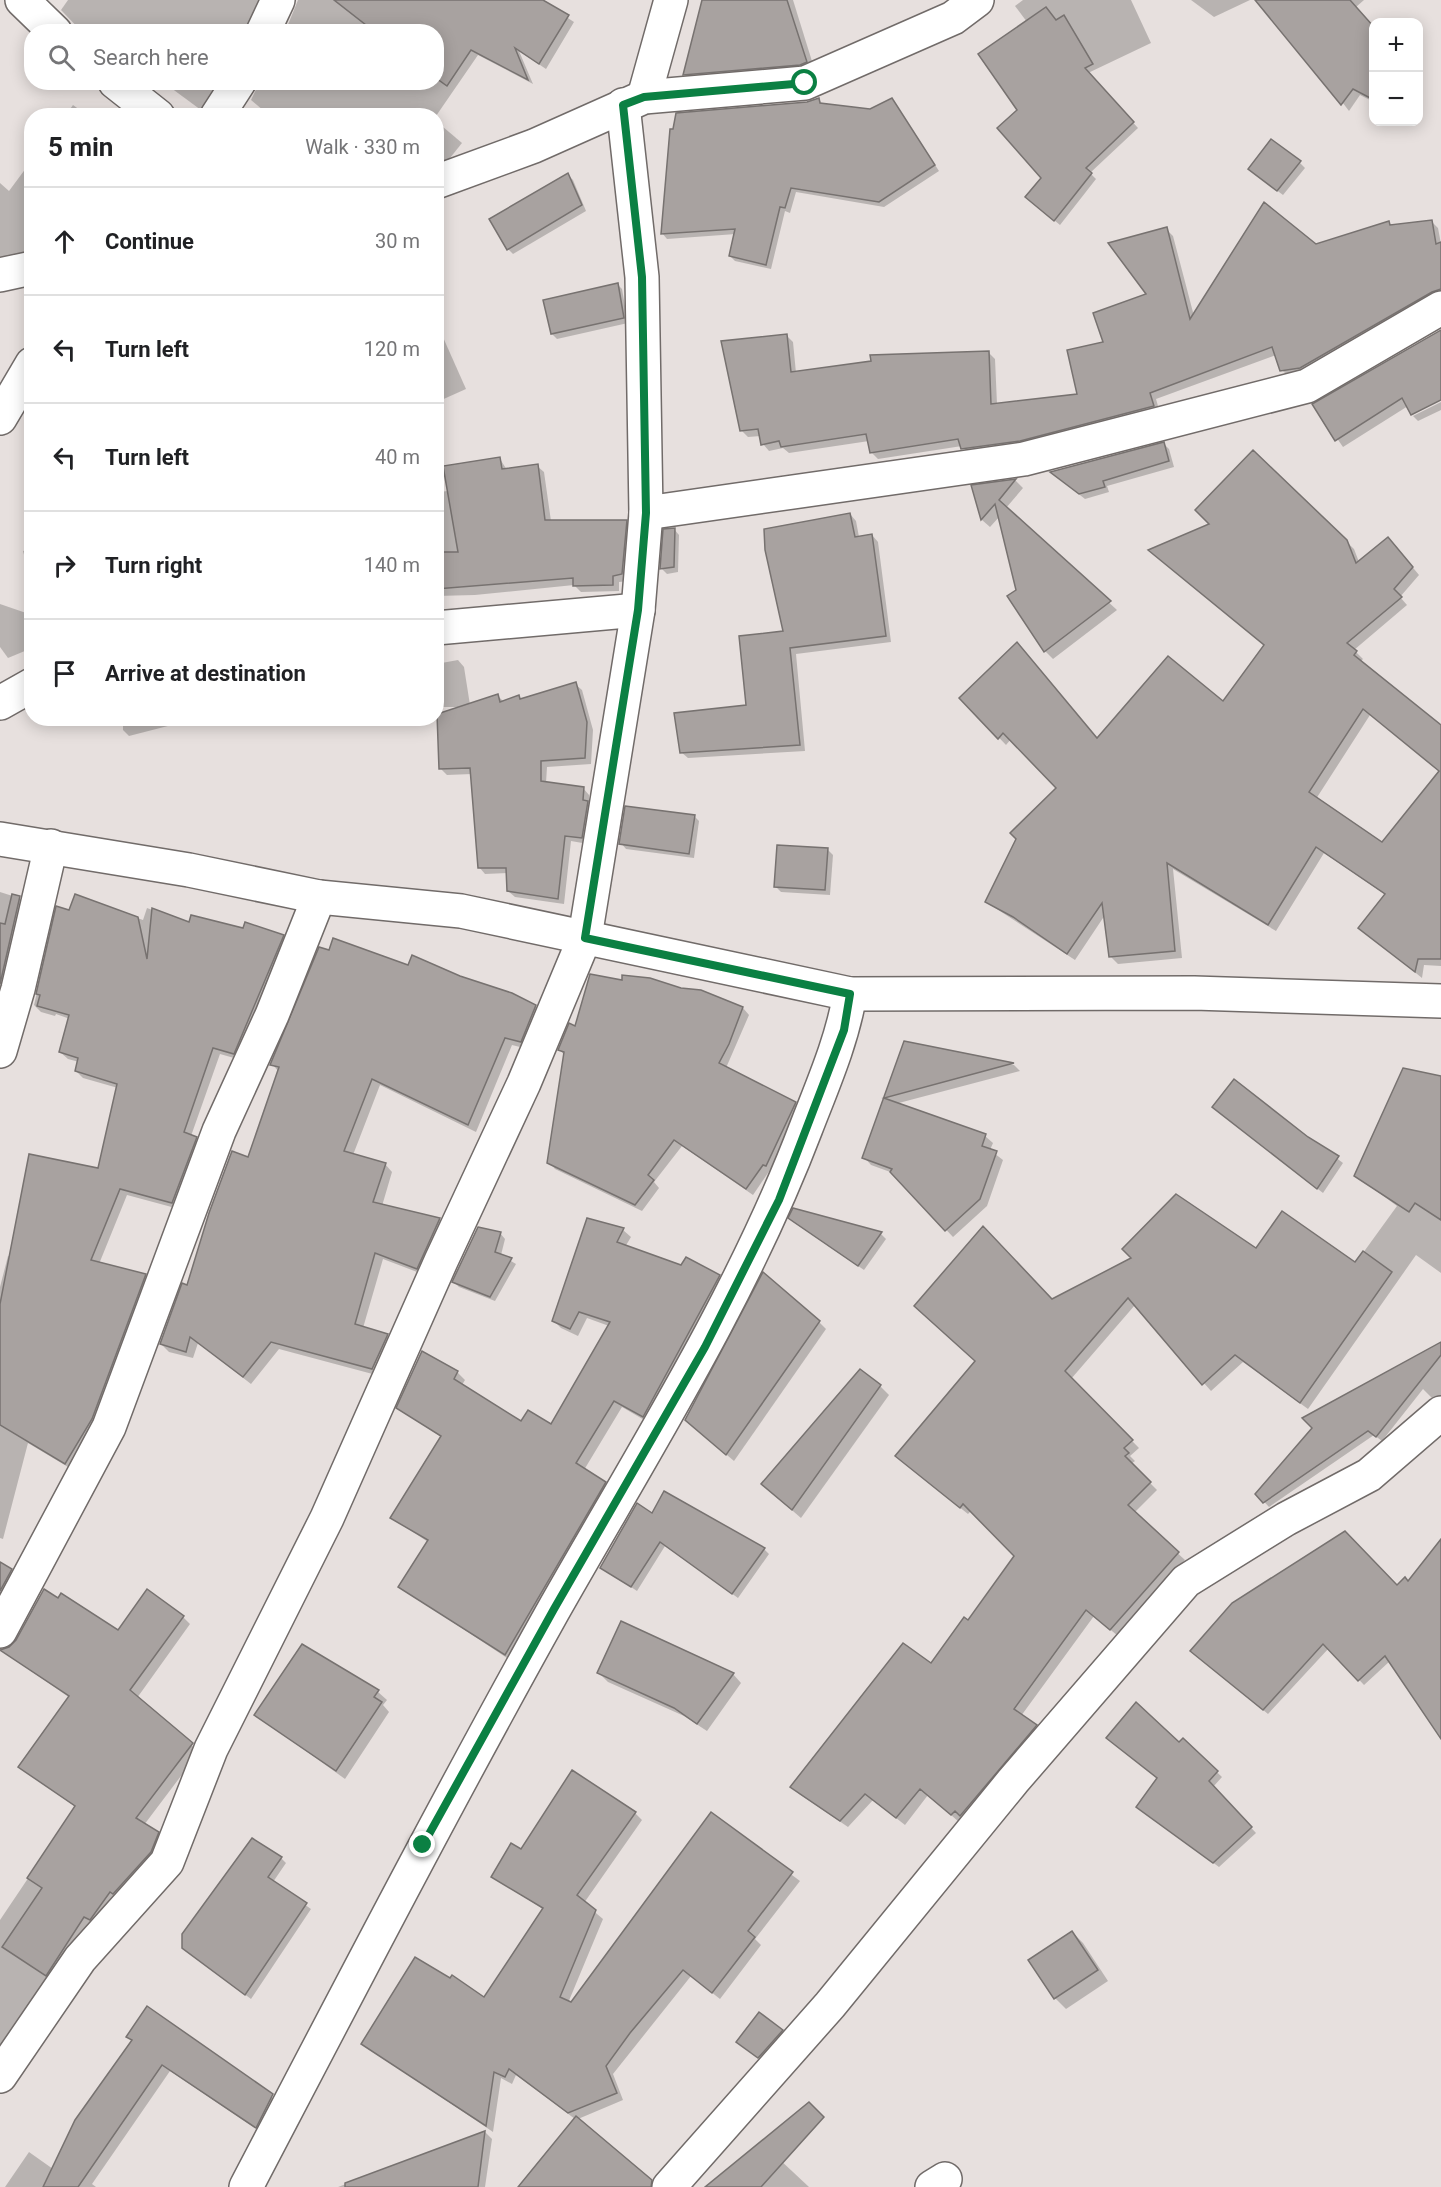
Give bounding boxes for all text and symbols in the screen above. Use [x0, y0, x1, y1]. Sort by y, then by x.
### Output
map controls [1369, 18, 1423, 126]
button: + [1369, 18, 1423, 72]
search box [24, 24, 444, 90]
icon: search [45, 41, 78, 74]
text: Search here [93, 45, 209, 70]
route start [791, 69, 817, 95]
button: − [1369, 72, 1423, 126]
text: 5 min [48, 132, 113, 162]
text: Walk · 330 m [305, 135, 420, 159]
icon: ahead [48, 225, 81, 258]
text: Continue [105, 229, 194, 254]
text: 30 m [375, 229, 420, 253]
icon: left [48, 333, 81, 366]
text: Turn left [105, 337, 189, 362]
text: 120 m [364, 337, 420, 361]
icon: left [48, 441, 81, 474]
text: Turn left [105, 445, 189, 470]
text: 40 m [375, 445, 420, 469]
icon: right [48, 549, 81, 582]
text: Turn right [105, 553, 202, 578]
text: 140 m [364, 553, 420, 577]
icon: arrive [48, 657, 81, 690]
text: Arrive at destination [105, 661, 306, 686]
route end [409, 1831, 435, 1857]

